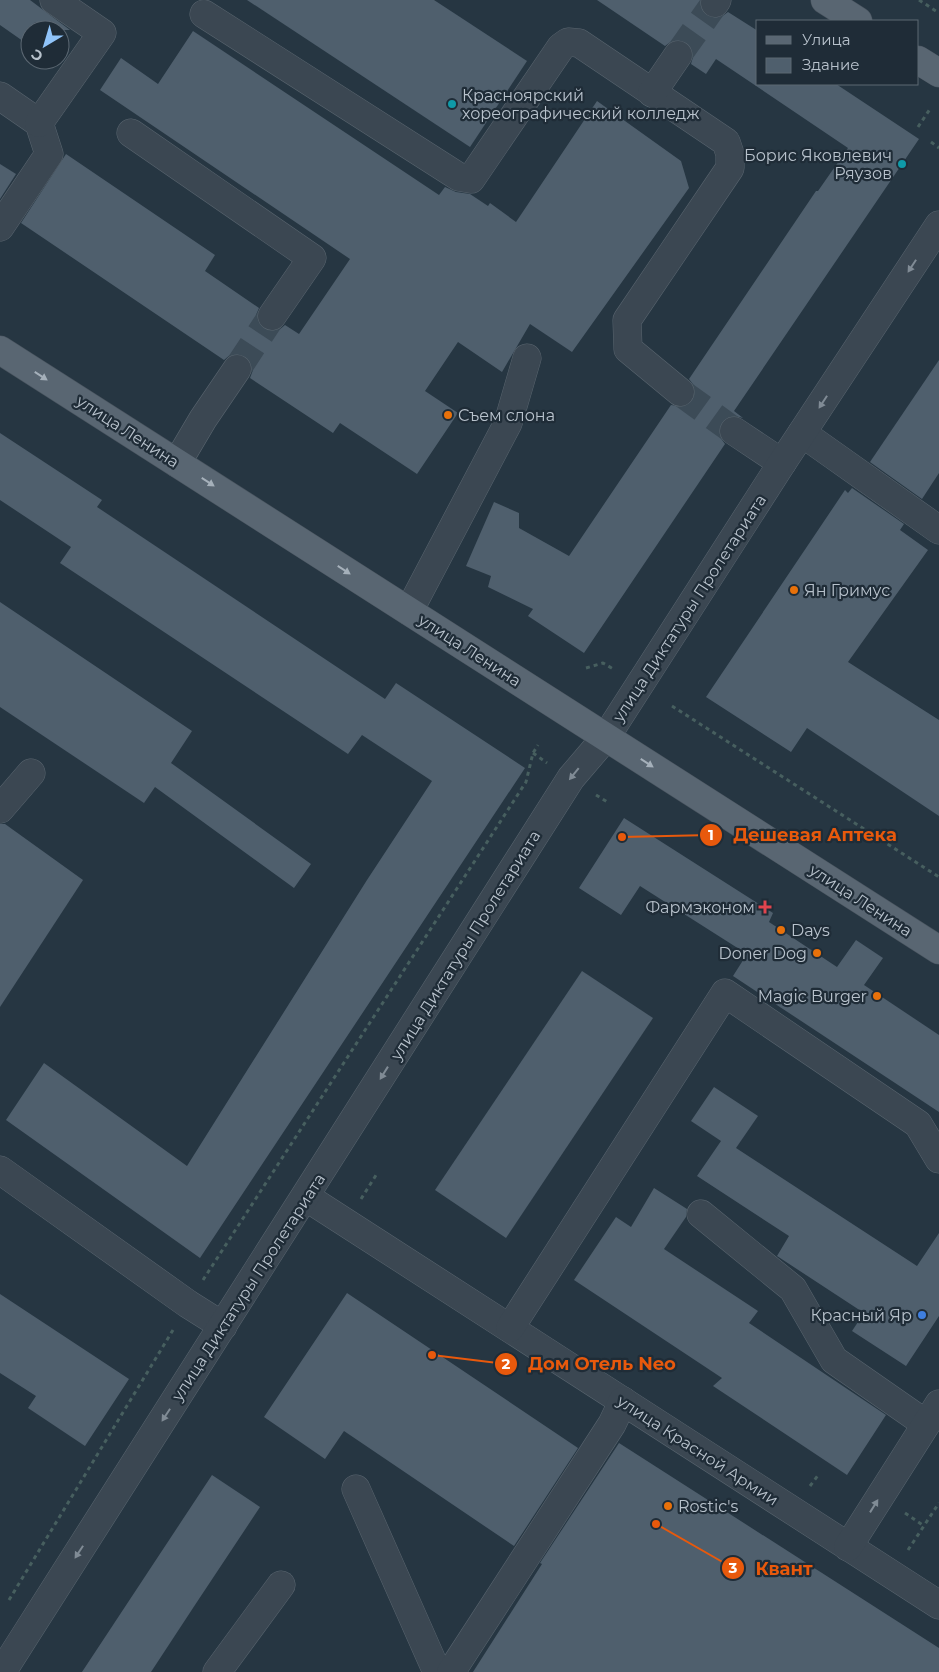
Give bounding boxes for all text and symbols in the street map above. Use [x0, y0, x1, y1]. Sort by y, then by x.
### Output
north arrow [20, 20, 70, 70]
legend [756, 20, 919, 85]
text: Улица [802, 30, 850, 49]
text: С [27, 45, 47, 65]
text: Здание [802, 55, 860, 74]
place label: Красноярский хореографический колледж [462, 86, 699, 123]
marker: Красноярский хореографический колледж [446, 98, 458, 110]
place label: Борис Яковлевич Ряузов [744, 146, 892, 183]
marker: Борис Яковлевич Ряузов [896, 158, 908, 170]
one-way arrow [907, 259, 917, 273]
one-way arrow [34, 371, 48, 380]
street label: улица Ленина [72, 391, 183, 472]
one-way arrow [818, 395, 828, 408]
place label: Съем слона [458, 406, 555, 425]
marker: Съем слона [442, 409, 454, 421]
one-way arrow [201, 477, 214, 487]
street label: улица Диктатуры Пролетариата [608, 491, 770, 726]
one-way arrow [338, 565, 351, 574]
place label: Ян Гримус [804, 581, 890, 600]
marker: Ян Гримус [788, 584, 800, 596]
street label: улица Ленина [414, 610, 525, 691]
one-way arrow [640, 758, 654, 768]
one-way arrow [569, 767, 580, 780]
callout: Дешевая Аптека [698, 818, 907, 851]
text: Дешевая Аптека [733, 824, 897, 846]
text: 1 [708, 825, 714, 844]
street label: улица Диктатуры Пролетариата [386, 827, 544, 1064]
street label: улица Ленина [805, 860, 916, 941]
place label: Фармэконом [645, 898, 755, 917]
marker: Фармэконом [759, 901, 771, 913]
place label: Days [791, 921, 830, 940]
marker: Days [775, 924, 787, 936]
place label: Doner Dog [718, 944, 807, 963]
marker: Doner Dog [811, 947, 823, 959]
place label: Magic Burger [758, 987, 867, 1006]
marker: Magic Burger [871, 990, 883, 1002]
one-way arrow [379, 1067, 388, 1080]
street label: улица Диктатуры Пролетариата [167, 1170, 329, 1405]
place label: Красный Яр [810, 1306, 912, 1325]
marker: Красный Яр [916, 1309, 928, 1321]
callout: Дом Отель Neo [493, 1347, 686, 1380]
text: Дом Отель Neo [528, 1353, 676, 1375]
text: 2 [502, 1354, 511, 1373]
street label: улица Красной Армии [613, 1391, 782, 1510]
one-way arrow [162, 1408, 171, 1421]
place label: Rostic's [678, 1497, 738, 1516]
one-way arrow [869, 1499, 879, 1512]
marker: Rostic's [662, 1500, 674, 1512]
one-way arrow [74, 1545, 84, 1558]
callout: Квант [720, 1552, 823, 1585]
text: 3 [728, 1558, 738, 1577]
text: Квант [755, 1558, 813, 1580]

